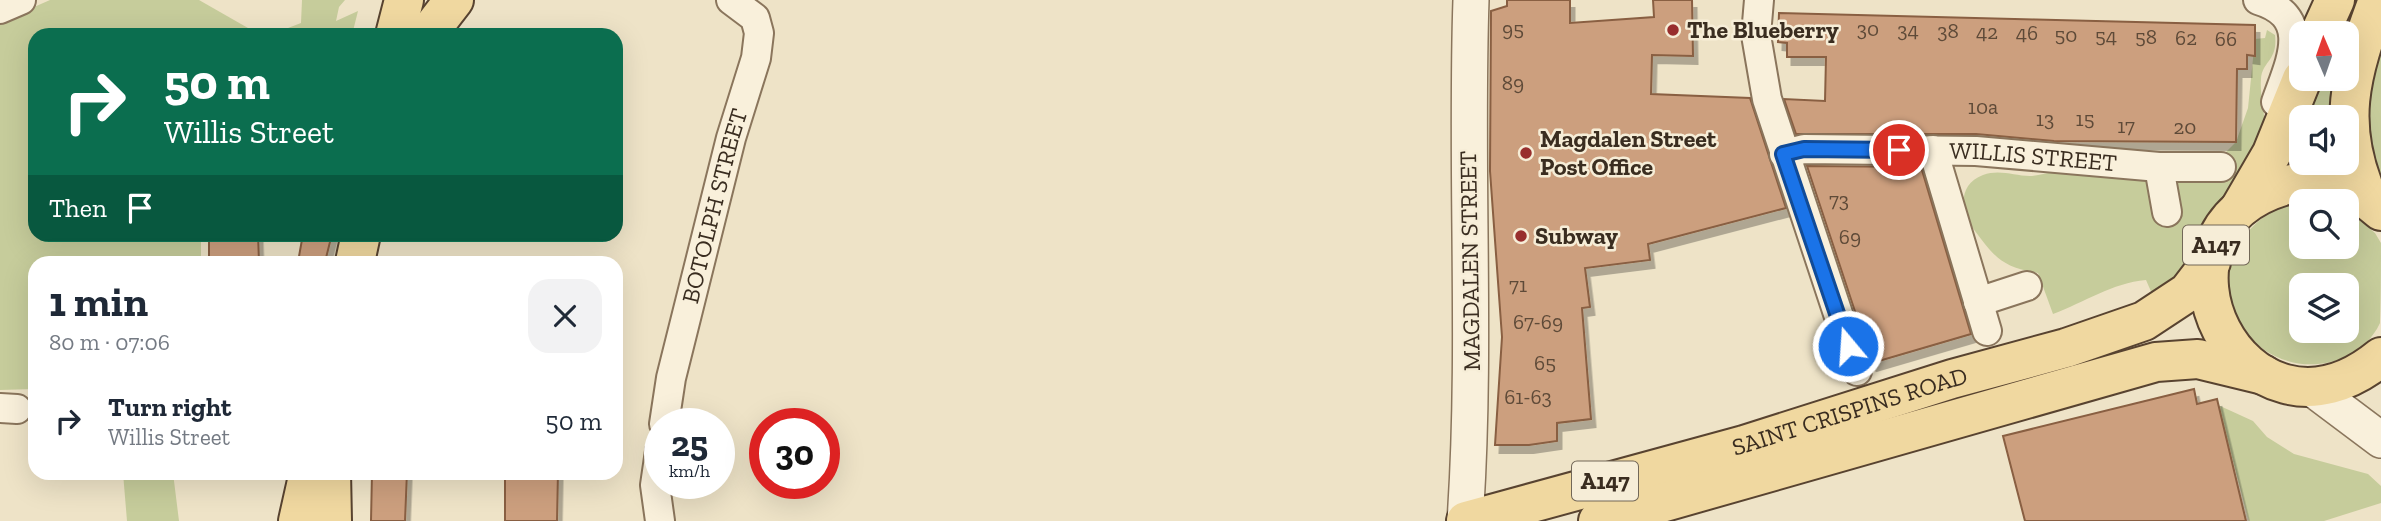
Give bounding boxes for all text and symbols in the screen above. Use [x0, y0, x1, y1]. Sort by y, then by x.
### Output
place label: The Blueberry [1687, 15, 1839, 44]
house number: 95 [1502, 16, 1524, 41]
house number: 30 [1857, 16, 1879, 41]
house number: 34 [1897, 17, 1919, 42]
house number: 38 [1937, 18, 1959, 43]
house number: 42 [1976, 19, 1998, 44]
house number: 46 [2016, 20, 2038, 45]
north arrow [2289, 21, 2359, 91]
map controls [2289, 21, 2359, 343]
marker: The Blueberry [1665, 22, 1681, 38]
house number: 50 [2055, 22, 2077, 47]
house number: 54 [2095, 23, 2117, 48]
house number: 58 [2135, 24, 2157, 49]
house number: 62 [2175, 25, 2197, 50]
house number: 66 [2215, 26, 2237, 51]
text: 50 m [164, 53, 270, 112]
icon: right [49, 56, 140, 147]
house number: 89 [1502, 70, 1524, 95]
house number: 10a [1968, 94, 1998, 119]
street label: BOTOLPH STREET [675, 105, 753, 306]
button: sound [2289, 105, 2359, 175]
house number: 13 [2036, 106, 2054, 131]
house number: 15 [2076, 106, 2094, 131]
text: Willis Street [164, 113, 334, 151]
house number: 17 [2117, 113, 2135, 138]
house number: 20 [2174, 114, 2196, 139]
pin [1869, 120, 1929, 180]
place label: Magdalen Street Post Office [1540, 124, 1717, 181]
icon: arrive [1880, 131, 1918, 169]
street label: WILLIS STREET [1949, 136, 2118, 177]
marker: Magdalen Street Post Office [1518, 145, 1534, 161]
street label: MAGDALEN STREET [1453, 150, 1486, 371]
house number: 73 [1829, 187, 1849, 212]
icon: arrive [121, 189, 159, 227]
button: search [2289, 189, 2359, 259]
text: Then [49, 192, 107, 224]
place label: Subway [1535, 221, 1618, 250]
house number: 69 [1839, 224, 1861, 249]
road number: A147 [2183, 226, 2249, 264]
marker: Subway [1513, 228, 1529, 244]
house number: 71 [1509, 272, 1527, 297]
button: layers [2289, 273, 2359, 343]
text: 1 min [49, 276, 148, 327]
button: close [528, 279, 602, 353]
house number: 67-69 [1513, 309, 1563, 334]
position arrow [1811, 309, 1885, 383]
text: 80 m · 07:06 [49, 328, 170, 356]
house number: 65 [1534, 350, 1556, 375]
street label: SAINT CRISPINS ROAD [1729, 361, 1970, 462]
house number: 61-63 [1504, 384, 1552, 409]
text: Turn right [108, 391, 231, 423]
icon: right [49, 402, 87, 440]
text: 50 m [545, 405, 602, 437]
speed limit sign: 30 [749, 408, 840, 499]
text: Willis Street [108, 423, 230, 451]
text: 25 [671, 423, 708, 465]
text: km/h [669, 460, 710, 482]
road number: A147 [1572, 461, 1638, 500]

